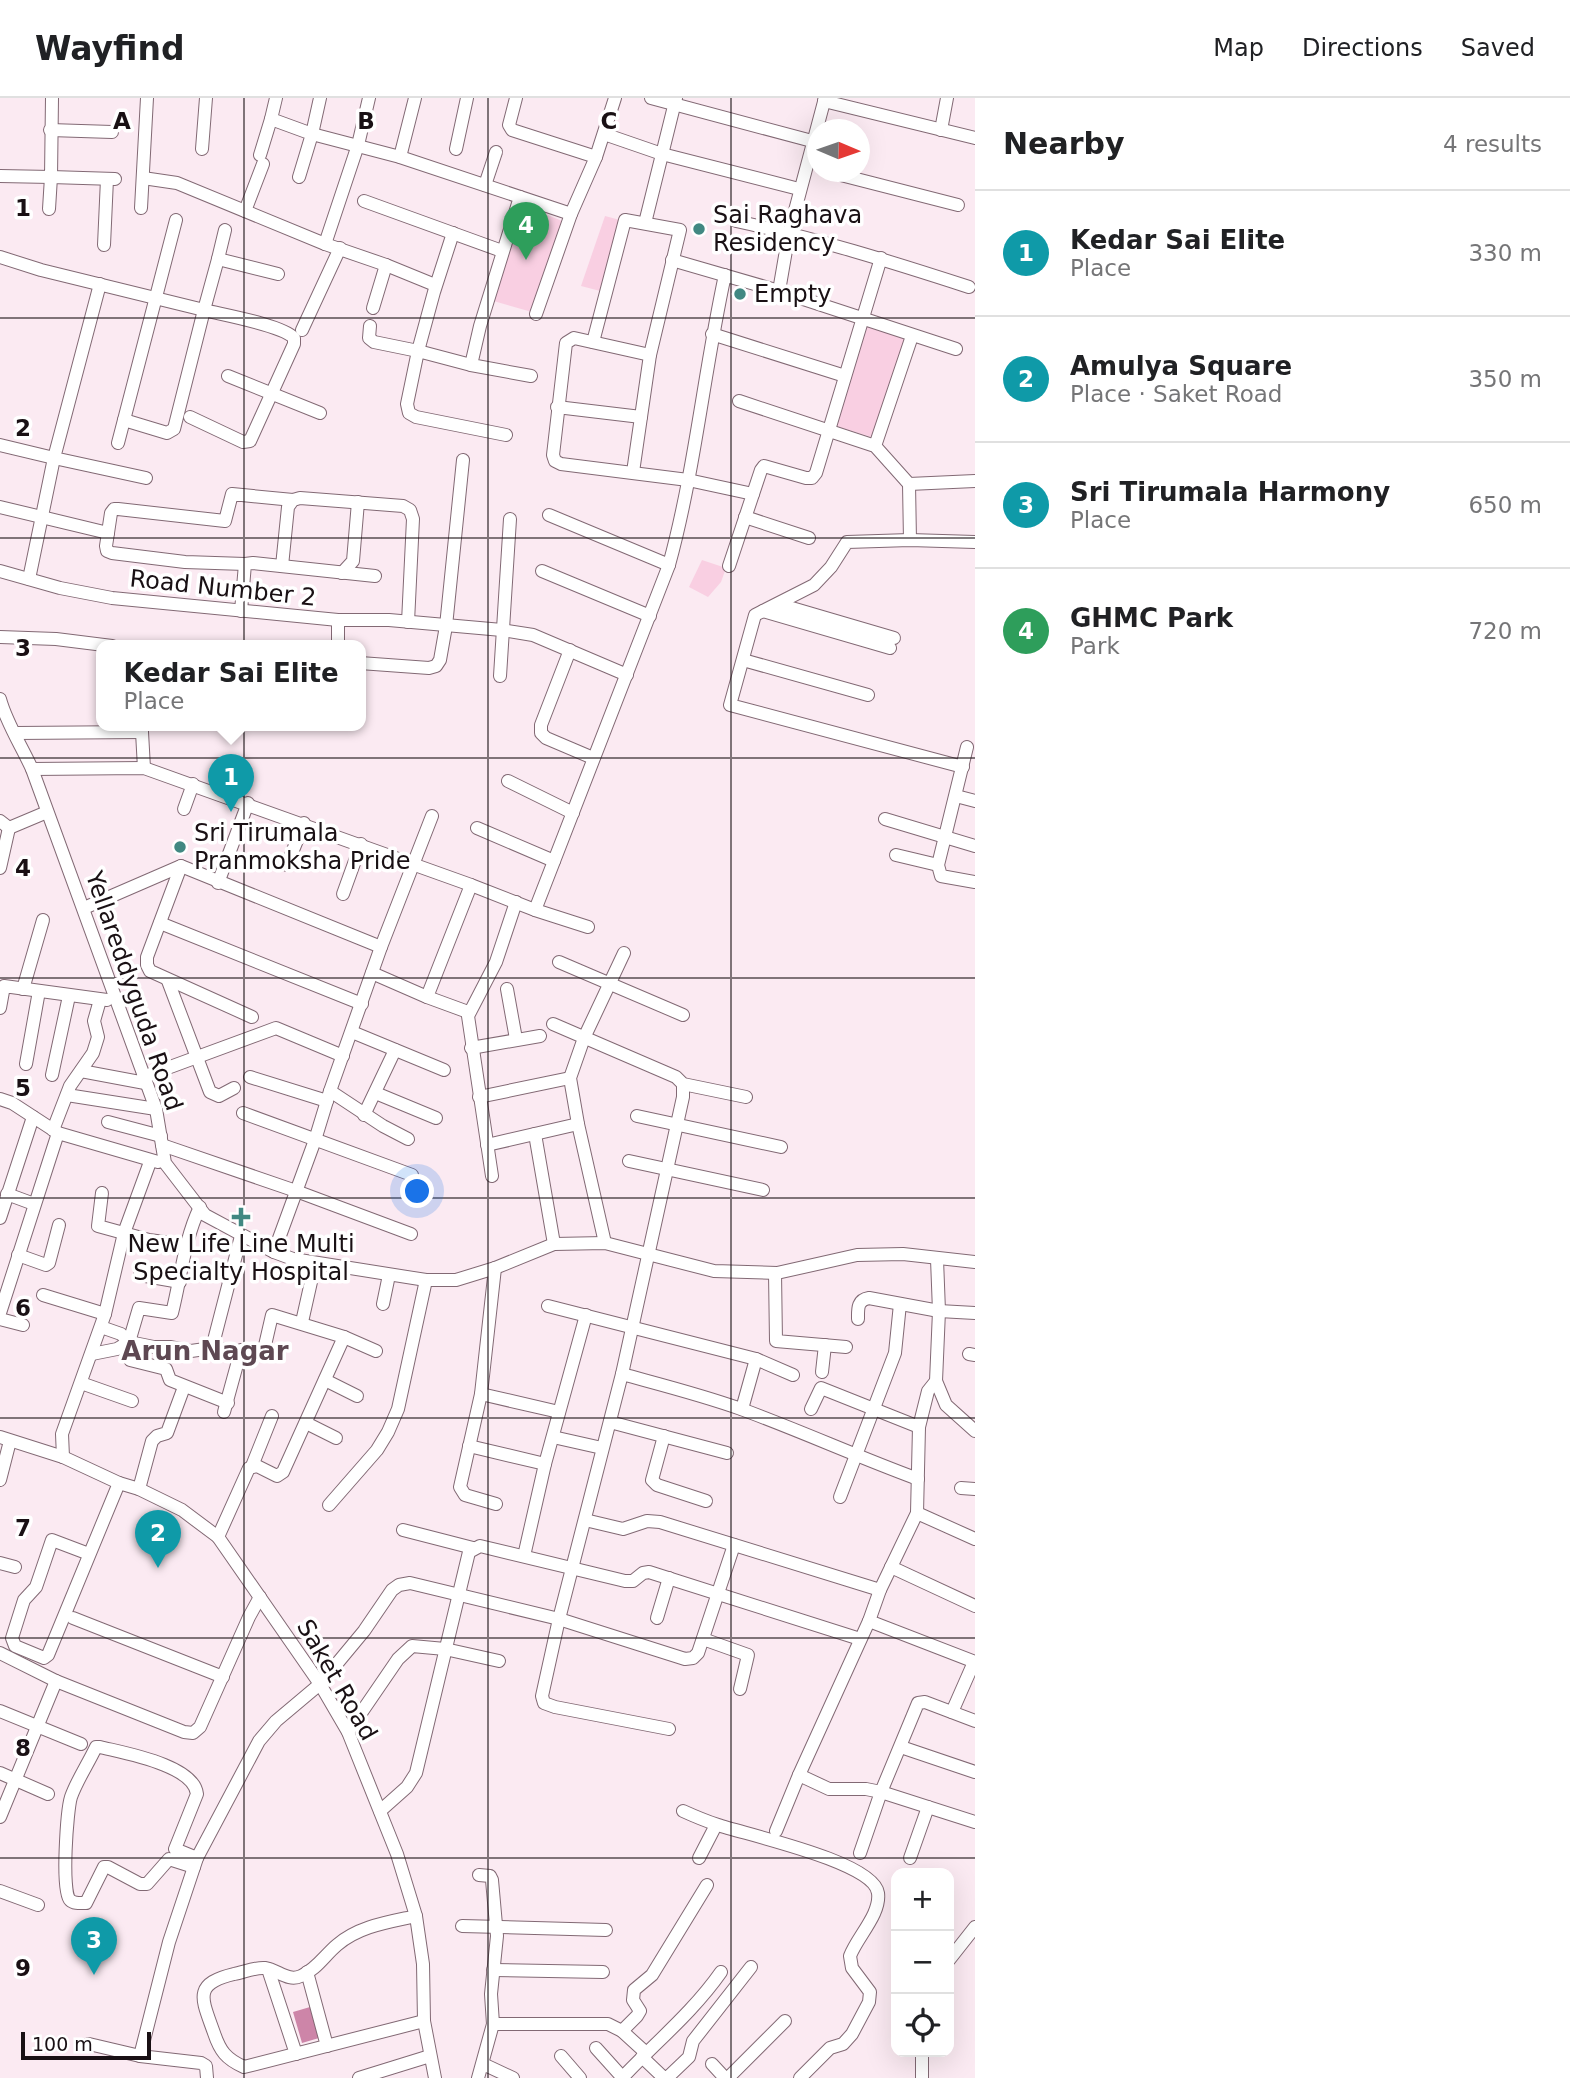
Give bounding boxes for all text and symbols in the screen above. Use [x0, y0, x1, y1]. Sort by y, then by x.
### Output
text: Wayfind [35, 29, 185, 68]
text: Map [1213, 34, 1264, 62]
text: Directions [1302, 34, 1423, 62]
text: Saved [1461, 34, 1535, 62]
text: A [113, 108, 131, 134]
text: B [357, 108, 375, 134]
text: C [601, 108, 617, 134]
north arrow [807, 119, 870, 182]
text: Nearby [1003, 126, 1125, 161]
text: 4 results [1443, 131, 1542, 157]
text: 1 [15, 195, 31, 221]
place label: Sai Raghava Residency [713, 201, 862, 257]
pin: 4 [503, 202, 549, 260]
marker: Sai Raghava Residency [691, 221, 707, 237]
text: Kedar Sai Elite [1070, 225, 1285, 255]
text: 1 [1018, 240, 1034, 266]
text: 330 m [1468, 240, 1542, 266]
text: Place [1070, 255, 1131, 281]
place label: Empty [754, 280, 831, 308]
marker: Empty [732, 286, 748, 302]
text: Amulya Square [1070, 351, 1292, 381]
text: 2 [1018, 366, 1034, 392]
text: 350 m [1468, 366, 1542, 392]
text: Place · Saket Road [1070, 381, 1282, 407]
text: 2 [15, 415, 31, 441]
text: Sri Tirumala Harmony [1070, 477, 1390, 507]
text: 3 [1018, 492, 1034, 518]
text: 650 m [1468, 492, 1542, 518]
text: Place [1070, 507, 1131, 533]
street label: Road Number 2 [128, 564, 318, 612]
text: GHMC Park [1070, 603, 1233, 633]
text: 4 [1018, 618, 1034, 644]
text: 720 m [1468, 618, 1542, 644]
text: Park [1070, 633, 1120, 659]
text: 3 [15, 635, 31, 661]
popup [96, 640, 366, 731]
text: Kedar Sai Elite [123, 658, 339, 688]
text: Place [123, 688, 185, 714]
pin: 1 [208, 754, 254, 812]
place label: Sri Tirumala Pranmoksha Pride [194, 819, 410, 875]
marker: Sri Tirumala Pranmoksha Pride [172, 839, 188, 855]
text: 4 [15, 855, 31, 881]
street label: Yellareddyguda Road [80, 867, 188, 1114]
text: 5 [15, 1075, 31, 1101]
your location [400, 1174, 434, 1208]
marker: New Life Line Multi Specialty Hospital [231, 1207, 251, 1227]
place label: New Life Line Multi Specialty Hospital [127, 1230, 355, 1286]
text: 6 [15, 1295, 31, 1321]
district label: Arun Nagar [121, 1336, 289, 1366]
pin: 2 [135, 1510, 181, 1568]
text: 7 [15, 1515, 31, 1541]
street label: Saket Road [291, 1615, 383, 1745]
text: 8 [15, 1735, 31, 1761]
map controls [891, 1868, 954, 2057]
button: + [891, 1868, 954, 1931]
pin: 3 [71, 1917, 117, 1975]
button: − [891, 1931, 954, 1994]
text: 9 [15, 1955, 31, 1981]
button: locate [891, 1994, 954, 2057]
scale bar [21, 2029, 150, 2061]
text: 100 m [32, 2033, 93, 2055]

